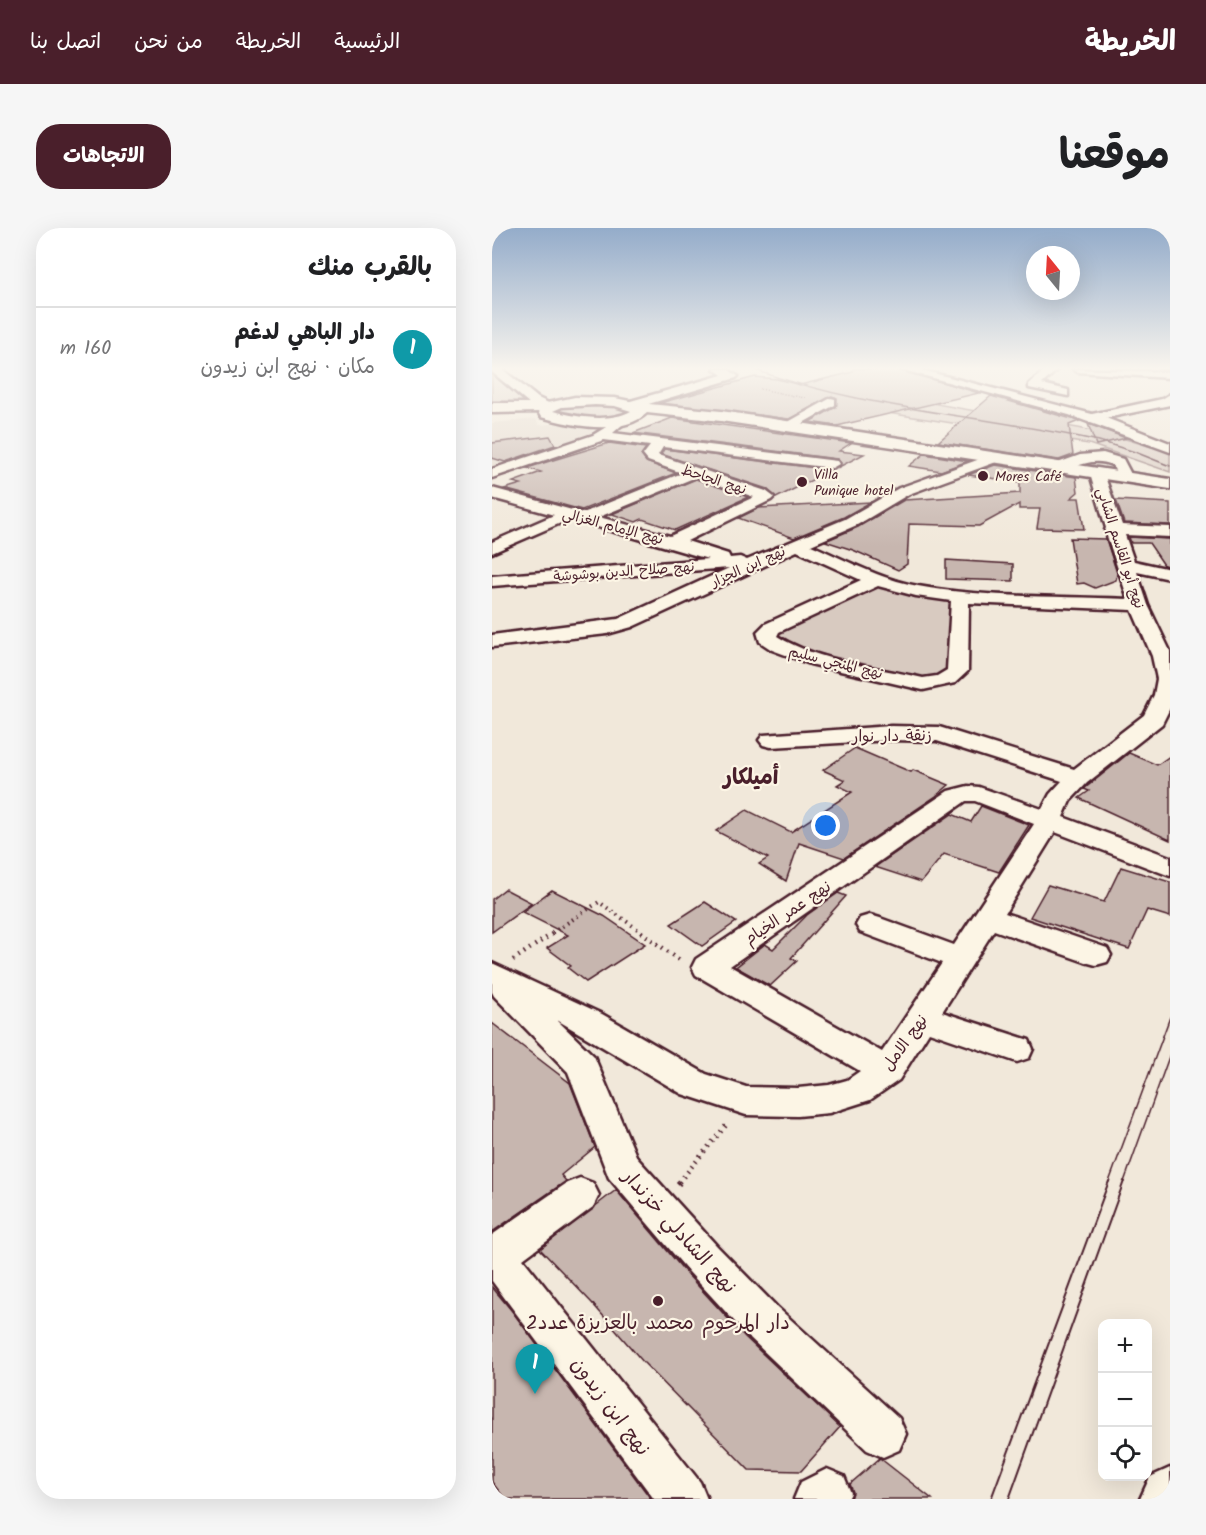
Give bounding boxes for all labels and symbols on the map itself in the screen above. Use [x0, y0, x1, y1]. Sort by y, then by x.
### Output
north arrow [1026, 246, 1080, 300]
street label: نهج الجاحظ [678, 459, 749, 501]
place label: Villa Punique hotel [814, 464, 894, 502]
place label: Mores Café [995, 466, 1062, 488]
marker: Mores Café [976, 469, 990, 483]
marker: Villa Punique hotel [795, 475, 809, 489]
street label: نهج أبو القاسم الشابي [1089, 485, 1150, 612]
street label: نهج الإمام الغزالي [560, 503, 666, 552]
street label: نهج ابن الجزار [706, 541, 789, 594]
street label: نهج صلاح الدين بوشوشة [553, 556, 695, 588]
street label: نهج المنجي سليم [786, 641, 885, 686]
street label: زنقة دار نوار [850, 723, 932, 750]
district label: أميلكار [722, 761, 779, 796]
your location [811, 811, 840, 840]
street label: نهج عمر الخيام [739, 875, 837, 952]
street label: نهج الامل [876, 1009, 934, 1076]
street label: نهج الشادلي خزندار [612, 1161, 744, 1302]
marker: دار المرحوم محمد بالعزيزة عدد2 [651, 1294, 665, 1308]
place label: دار المرحوم محمد بالعزيزة عدد2 [526, 1308, 790, 1340]
pin: 1 [516, 1344, 555, 1394]
street label: نهج ابن زيدون [562, 1351, 657, 1463]

